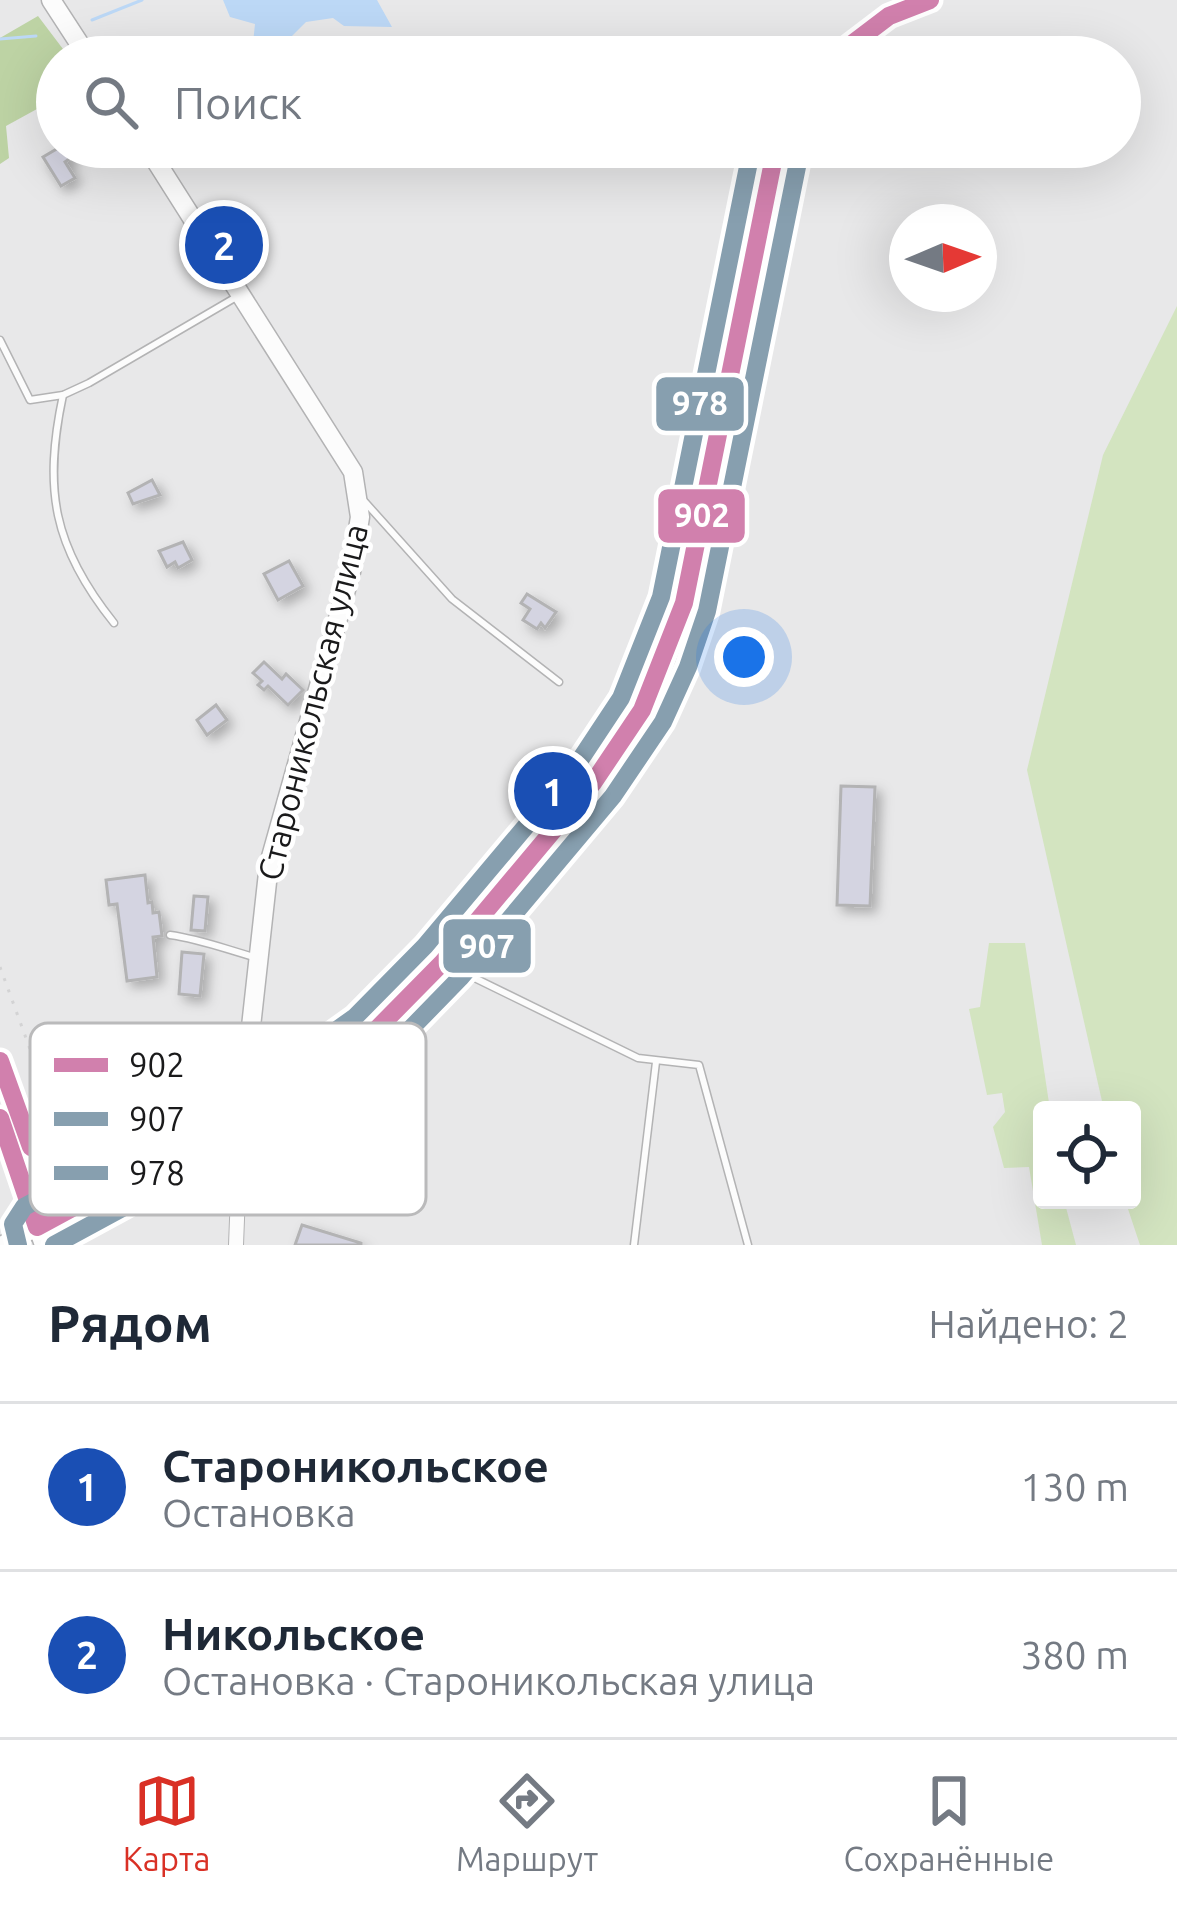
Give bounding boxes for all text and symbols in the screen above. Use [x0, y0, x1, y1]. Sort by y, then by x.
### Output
search box [36, 36, 1141, 168]
icon: search [78, 69, 144, 135]
text: Поиск [174, 77, 302, 128]
pin: 2 [185, 200, 263, 290]
north arrow [889, 204, 997, 312]
line badge: 978 [654, 375, 746, 433]
text: 978 [672, 384, 728, 421]
line badge: 902 [656, 487, 747, 545]
text: 902 [674, 496, 730, 533]
street label: Староникольская улица [250, 520, 374, 884]
your location [714, 627, 774, 687]
pin: 1 [514, 746, 592, 836]
line badge: 907 [441, 917, 533, 975]
text: 907 [459, 927, 515, 964]
legend [30, 1023, 426, 1215]
text: 902 [129, 1046, 185, 1083]
text: 907 [129, 1100, 185, 1137]
map controls [1033, 1101, 1141, 1209]
button: locate [1033, 1101, 1141, 1209]
text: 978 [129, 1154, 185, 1191]
text: Рядом [48, 1294, 212, 1352]
text: Найдено: 2 [929, 1302, 1129, 1345]
text: Староникольское [162, 1440, 549, 1491]
text: 1 [76, 1465, 98, 1508]
text: 130 m [1020, 1465, 1129, 1508]
text: Остановка [162, 1491, 355, 1534]
text: Никольское [162, 1608, 425, 1659]
text: 2 [76, 1633, 98, 1676]
text: 380 m [1020, 1633, 1129, 1676]
text: Остановка · Староникольская улица [162, 1659, 815, 1702]
tab: Карта [123, 1768, 211, 1877]
tab: Маршрут [456, 1768, 598, 1877]
tab: Сохранённые [843, 1768, 1054, 1877]

